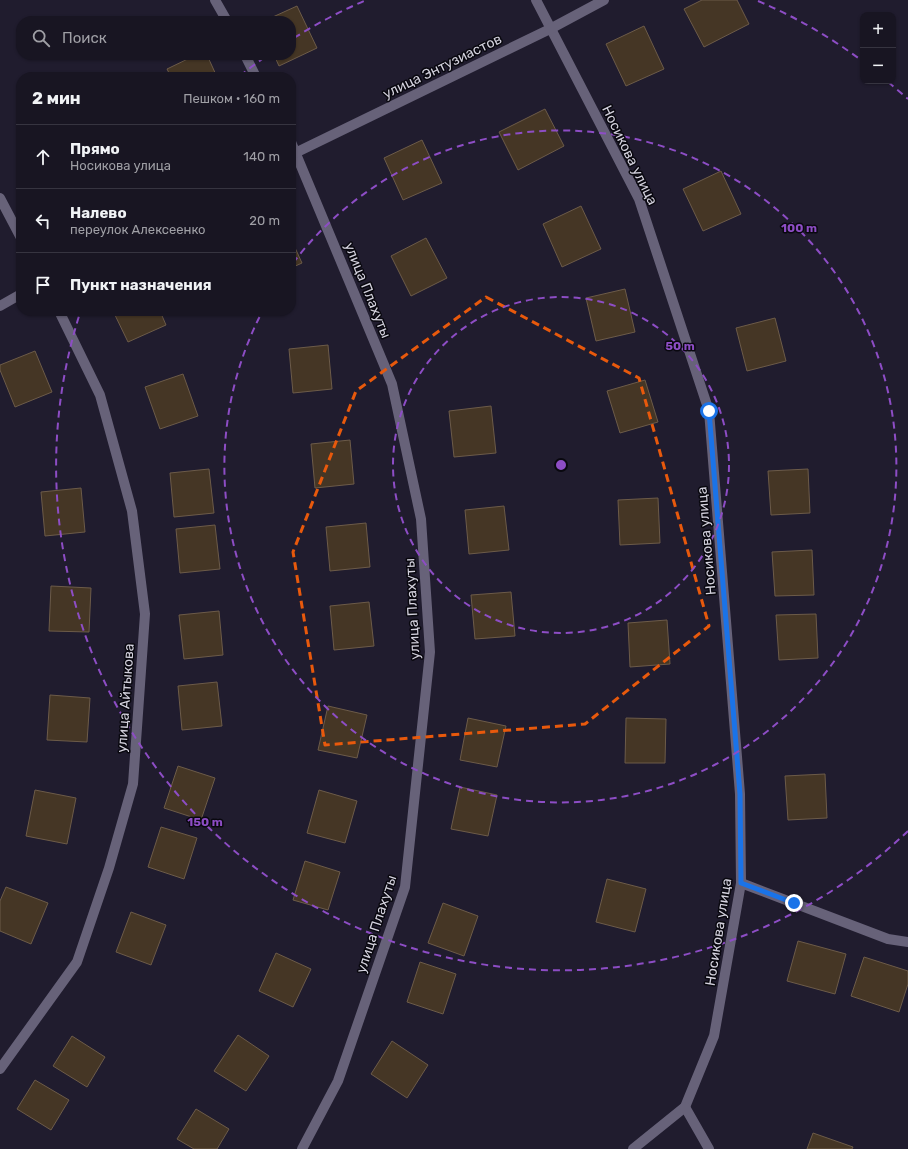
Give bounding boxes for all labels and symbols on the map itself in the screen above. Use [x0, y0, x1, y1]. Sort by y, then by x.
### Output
street label: улица Энтузиастов [380, 30, 505, 103]
street label: Носикова улица [598, 103, 661, 208]
text: 100 m [781, 221, 817, 235]
street label: улица Плахуты [341, 240, 394, 341]
text: 50 m [665, 339, 695, 353]
route start [700, 402, 718, 420]
centre of rings [554, 458, 568, 472]
street label: Носикова улица [693, 486, 720, 596]
street label: улица Плахуты [401, 558, 424, 660]
street label: улица Айтыкова [113, 643, 138, 753]
text: 150 m [187, 815, 223, 829]
street label: улица Плахуты [353, 873, 400, 975]
street label: Носикова улица [702, 877, 735, 987]
route end [785, 894, 803, 912]

